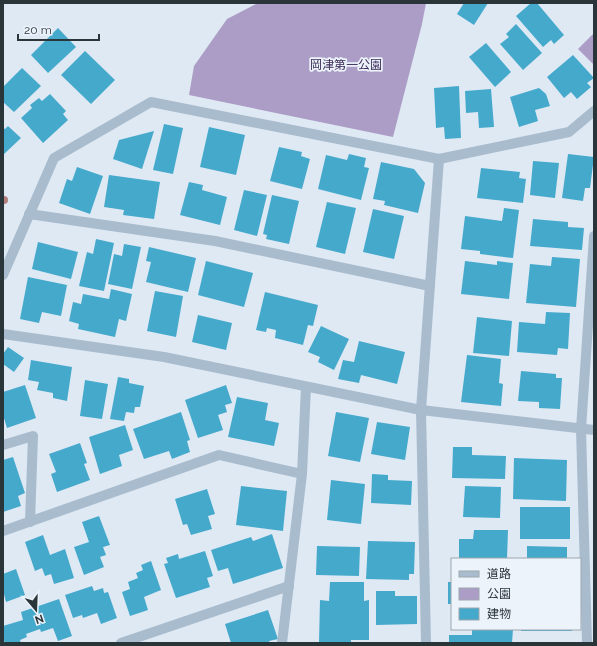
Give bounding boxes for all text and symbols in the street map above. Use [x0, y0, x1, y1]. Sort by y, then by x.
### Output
scale bar [18, 16, 99, 42]
text: 20 m [24, 23, 52, 37]
park label: 岡津第一公園 [310, 58, 382, 72]
legend [451, 558, 581, 630]
text: 道路 [487, 567, 511, 581]
text: 公園 [487, 587, 511, 601]
north arrow [16, 590, 56, 630]
text: 建物 [487, 607, 511, 621]
text: N [33, 611, 45, 626]

